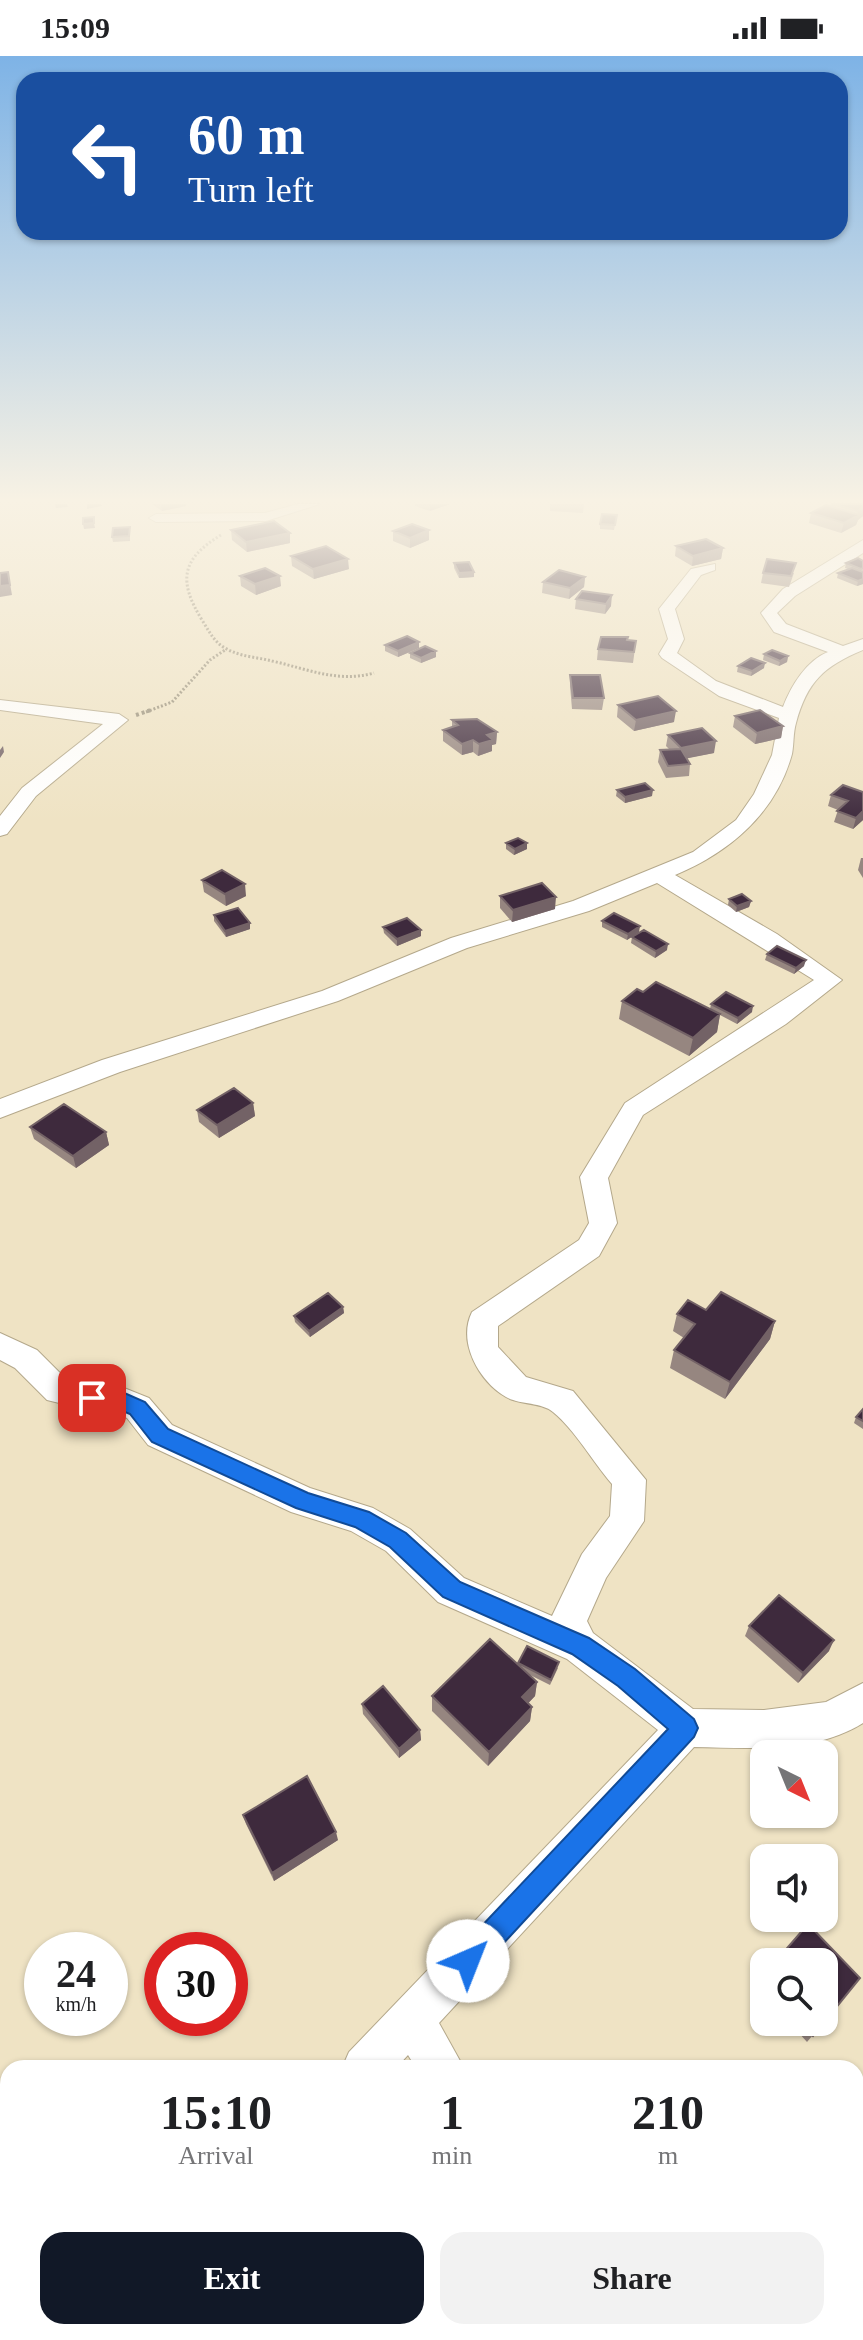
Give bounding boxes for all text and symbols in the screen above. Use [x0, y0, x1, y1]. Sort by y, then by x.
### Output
text: 15:09 [40, 11, 110, 44]
icon: left [56, 104, 160, 208]
text: 60 m [188, 104, 305, 166]
text: Turn left [188, 170, 314, 210]
pin [58, 1364, 126, 1432]
icon: arrive [70, 1376, 114, 1420]
north arrow [750, 1740, 838, 1828]
map controls [750, 1740, 838, 2036]
button: sound [750, 1844, 838, 1932]
position arrow [426, 1919, 510, 2003]
speed limit sign: 30 [144, 1932, 248, 2036]
button: search [750, 1948, 838, 2036]
text: 24 [56, 1951, 96, 1996]
text: km/h [55, 1993, 97, 2015]
text: 15:10 [160, 2086, 272, 2139]
text: 1 [440, 2086, 464, 2139]
text: 210 [632, 2086, 704, 2139]
text: Arrival [178, 2141, 253, 2170]
text: min [432, 2141, 472, 2170]
text: m [658, 2141, 678, 2170]
button: Exit [40, 2232, 424, 2324]
button: Share [440, 2232, 824, 2324]

